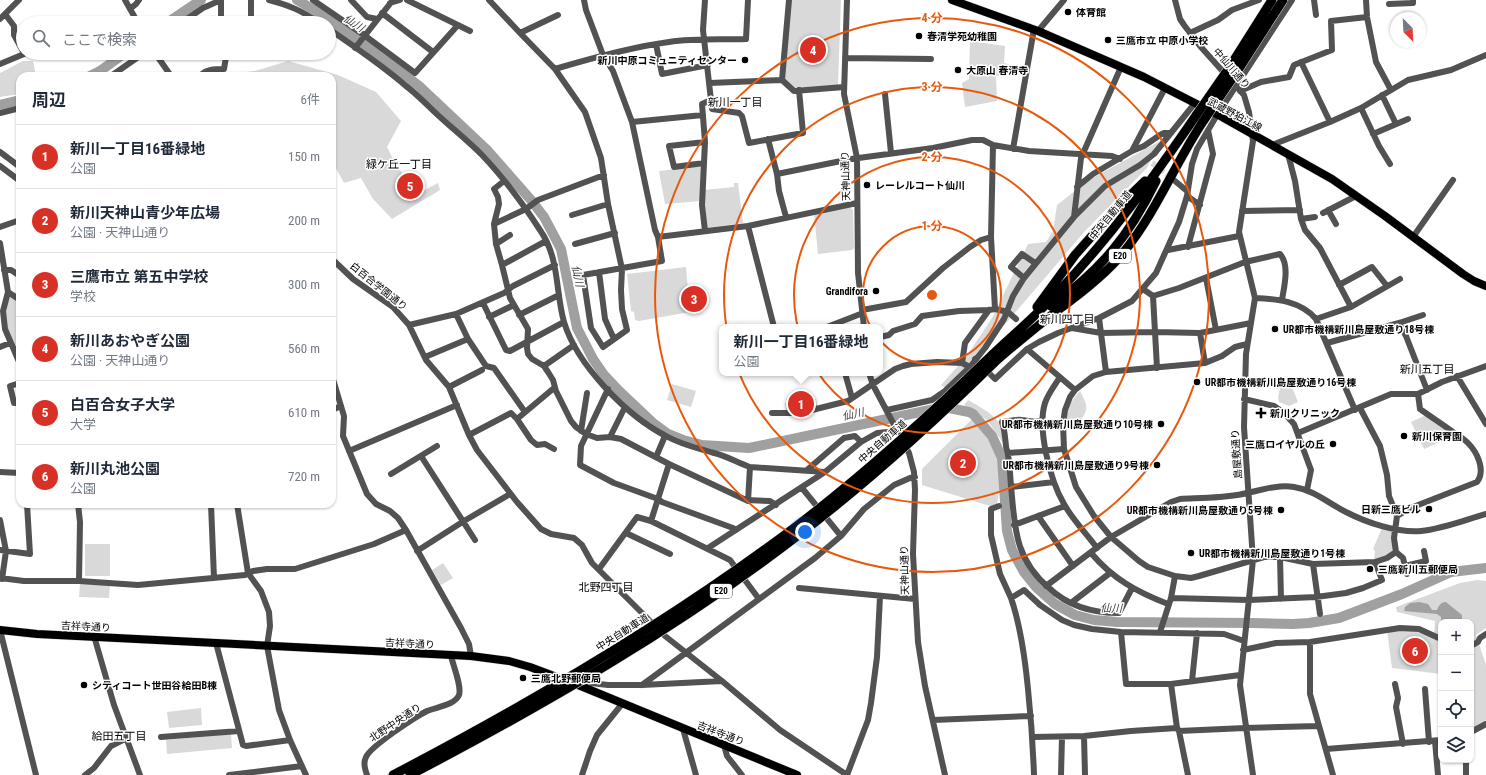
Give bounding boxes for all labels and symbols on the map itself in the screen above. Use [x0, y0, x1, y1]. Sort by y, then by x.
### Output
marker: 体育館 [1063, 7, 1073, 17]
place label: 体育館 [1075, 7, 1106, 18]
text: 4 分 [922, 11, 942, 25]
water label: 仙川 [341, 12, 367, 35]
north arrow [1390, 12, 1426, 48]
marker: 春清学苑幼稚園 [914, 31, 924, 41]
place label: 春清学苑幼稚園 [927, 31, 997, 42]
pin: 4 [800, 35, 826, 65]
marker: 三鷹市立 中原小学校 [1103, 35, 1113, 45]
place label: 三鷹市立 中原小学校 [1116, 35, 1208, 46]
street label: 中仙川通り [1211, 46, 1252, 91]
place label: 新川中原コミュニティセンター [598, 55, 737, 66]
marker: 新川中原コミュニティセンター [740, 55, 750, 65]
marker: 大原山 春清寺 [953, 65, 963, 75]
place label: 大原山 春清寺 [966, 65, 1028, 76]
text: 3 分 [922, 80, 942, 94]
district label: 新川一丁目 [708, 96, 763, 109]
street label: 武蔵野狛江線 [1206, 96, 1264, 133]
text: 2 分 [922, 150, 942, 164]
street label: 天神山通り [839, 151, 852, 201]
district label: 緑ケ丘一丁目 [366, 158, 432, 171]
pin: 5 [397, 171, 423, 201]
marker: レーレルコート仙川 [862, 180, 872, 190]
place label: レーレルコート仙川 [875, 180, 965, 191]
street label: 中央自動車道 [1087, 189, 1134, 242]
text: 1 分 [922, 219, 942, 233]
road number: E20 [1109, 249, 1131, 263]
street label: 白百合学園通り [348, 260, 409, 313]
water label: 仙川 [569, 264, 586, 289]
pin: 3 [681, 284, 707, 314]
place label: Grandifora [826, 286, 868, 297]
marker: Grandifora [871, 286, 881, 296]
centre of rings [925, 288, 939, 302]
district label: 新川四丁目 [1040, 313, 1095, 326]
marker: UR都市機構新川島屋敷通り18号棟 [1270, 324, 1280, 334]
place label: UR都市機構新川島屋敷通り18号棟 [1283, 324, 1434, 335]
district label: 新川五丁目 [1400, 363, 1455, 376]
marker: UR都市機構新川島屋敷通り16号棟 [1192, 377, 1202, 387]
place label: UR都市機構新川島屋敷通り16号棟 [1205, 377, 1356, 388]
pin: 1 [788, 389, 814, 419]
water label: 仙川 [841, 406, 866, 423]
marker: 新川クリニック [1255, 407, 1267, 419]
place label: 新川クリニック [1270, 408, 1340, 419]
street label: 中央自動車道 [856, 418, 909, 465]
place label: UR都市機構新川島屋敷通り10号棟 [1002, 419, 1153, 430]
marker: UR都市機構新川島屋敷通り10号棟 [1156, 419, 1166, 429]
street label: 島屋敷通り [1229, 429, 1244, 479]
marker: 新川保育園 [1399, 431, 1409, 441]
place label: 新川保育園 [1412, 431, 1462, 442]
place label: 三鷹ロイヤルの丘 [1245, 439, 1325, 450]
marker: 三鷹ロイヤルの丘 [1328, 439, 1338, 449]
pin: 2 [950, 448, 976, 478]
place label: UR都市機構新川島屋敷通り9号棟 [1003, 460, 1149, 471]
marker: UR都市機構新川島屋敷通り9号棟 [1152, 460, 1162, 470]
place label: 日新三鷹ビル [1361, 504, 1421, 515]
marker: 日新三鷹ビル [1424, 504, 1434, 514]
place label: UR都市機構新川島屋敷通り5号棟 [1127, 505, 1273, 516]
marker: UR都市機構新川島屋敷通り5号棟 [1276, 505, 1286, 515]
your location [795, 522, 815, 542]
street label: 天神山通り [899, 545, 910, 595]
marker: UR都市機構新川島屋敷通り1号棟 [1186, 548, 1196, 558]
place label: UR都市機構新川島屋敷通り1号棟 [1199, 548, 1345, 559]
marker: 三鷹新川五郵便局 [1365, 564, 1375, 574]
place label: 三鷹新川五郵便局 [1378, 564, 1458, 575]
district label: 北野四丁目 [579, 581, 634, 594]
road number: E20 [710, 584, 732, 598]
water label: 仙川 [1100, 602, 1123, 615]
street label: 中央自動車道 [594, 612, 651, 653]
street label: 吉祥寺通り [61, 620, 111, 633]
pin: 6 [1402, 636, 1428, 666]
street label: 吉祥寺通り [385, 637, 435, 650]
marker: 三鷹北野郵便局 [518, 673, 528, 683]
place label: 三鷹北野郵便局 [531, 673, 601, 684]
marker: シティコート世田谷給田B棟 [79, 680, 89, 690]
place label: シティコート世田谷給田B棟 [92, 680, 217, 691]
street label: 北野中央通り [367, 701, 423, 744]
street label: 吉祥寺通り [696, 719, 746, 748]
district label: 給田五丁目 [92, 730, 147, 743]

